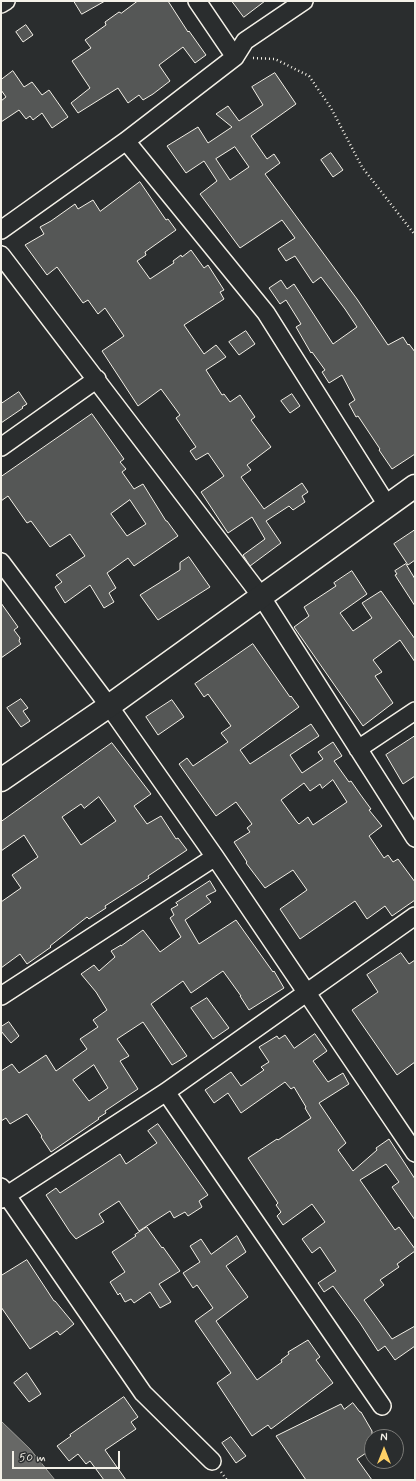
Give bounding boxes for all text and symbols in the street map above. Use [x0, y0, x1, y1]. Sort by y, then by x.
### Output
north arrow [364, 1429, 404, 1469]
text: N [380, 1431, 388, 1445]
scale bar [14, 1443, 122, 1469]
text: 50 m [19, 1450, 46, 1466]

